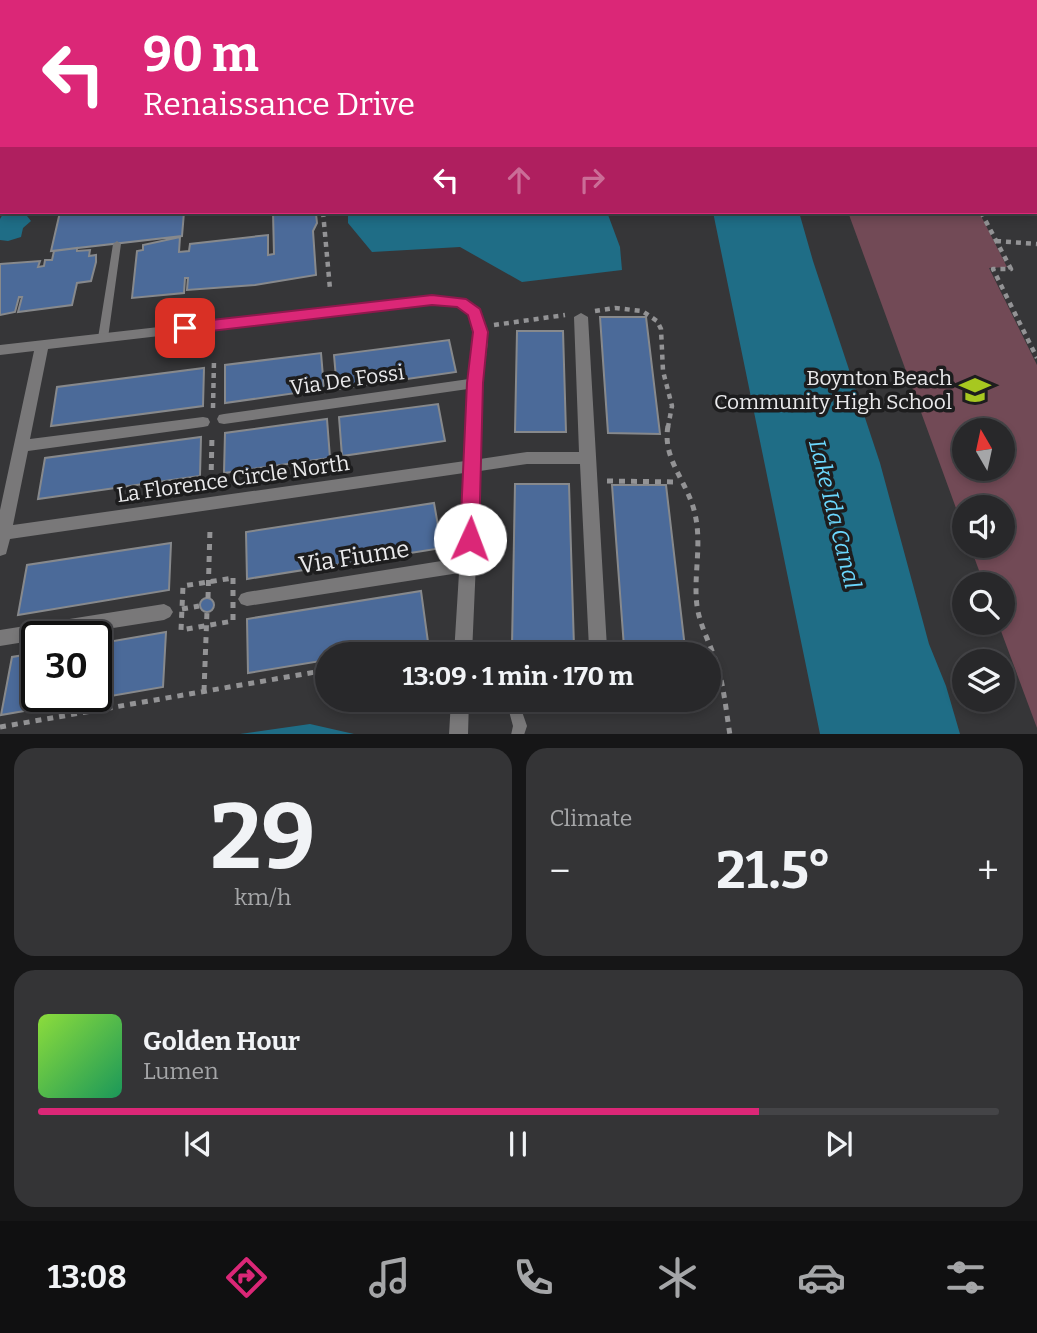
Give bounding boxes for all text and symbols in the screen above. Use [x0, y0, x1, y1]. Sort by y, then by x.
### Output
text: 90 m [143, 25, 259, 84]
icon: left [28, 28, 119, 119]
text: Renaissance Drive [143, 85, 415, 123]
icon: left [427, 161, 465, 199]
icon: ahead [500, 161, 538, 199]
icon: right [573, 161, 611, 199]
pin [155, 298, 215, 358]
icon: arrive [166, 309, 204, 347]
street label: Via De Fossi [288, 359, 406, 401]
place label: Boynton Beach Community High School [714, 365, 952, 415]
school or university icon: Boynton Beach Community High School [958, 373, 992, 407]
north arrow [952, 418, 1015, 481]
map controls [952, 418, 1015, 712]
water label: Lake Ida Canal [803, 437, 867, 591]
street label: La Florence Circle North [115, 450, 351, 508]
button: sound [952, 495, 1015, 558]
position arrow [433, 502, 507, 576]
street label: Via Fiume [297, 534, 411, 580]
button: search [952, 572, 1015, 635]
speed limit sign: 30 [21, 621, 112, 712]
button: layers [952, 649, 1015, 712]
text: 13:09 · 1 min · 170 m [402, 661, 634, 692]
text: 29 [210, 783, 315, 892]
text: Climate [550, 804, 632, 832]
text: 21.5° [716, 839, 831, 902]
text: − [550, 848, 570, 894]
text: + [977, 848, 999, 894]
text: km/h [234, 883, 291, 911]
text: Golden Hour [143, 1026, 300, 1057]
text: Lumen [143, 1057, 219, 1085]
icon: previous [179, 1125, 217, 1163]
icon: pause [499, 1125, 537, 1163]
icon: next [820, 1125, 858, 1163]
icon: directions [222, 1253, 271, 1302]
icon: music [365, 1253, 414, 1302]
icon: phone [509, 1253, 558, 1302]
icon: climate [653, 1253, 702, 1302]
icon: car [797, 1253, 846, 1302]
icon: filters [941, 1253, 990, 1302]
text: 13:08 [47, 1258, 127, 1296]

